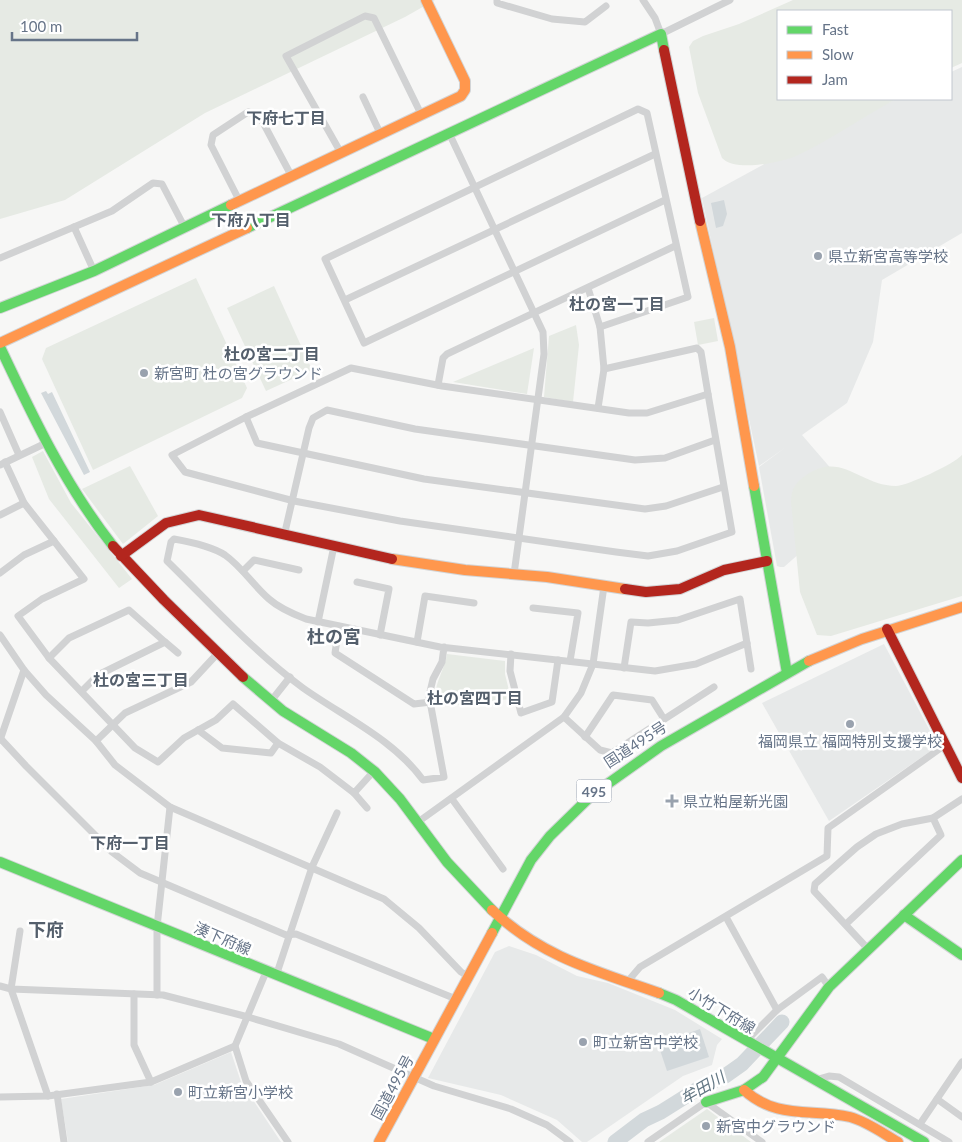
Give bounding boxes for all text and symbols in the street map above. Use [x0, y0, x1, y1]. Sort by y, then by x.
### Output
scale bar [12, 10, 138, 42]
legend [777, 10, 952, 100]
text: 100 m [20, 17, 62, 35]
text: Fast [822, 20, 849, 38]
text: Slow [822, 45, 854, 63]
text: Jam [822, 70, 848, 88]
district label: 下府七丁目 [246, 108, 326, 127]
district label: 下府八丁目 [211, 210, 291, 229]
place label: 県立新宮高等学校 [828, 247, 948, 265]
marker: 県立新宮高等学校 [812, 250, 824, 262]
district label: 杜の宮一丁目 [569, 294, 665, 313]
district label: 杜の宮二丁目 [224, 344, 320, 363]
place label: 新宮町 杜の宮グラウンド [154, 364, 323, 382]
marker: 新宮町 杜の宮グラウンド [138, 367, 150, 379]
district label: 杜の宮 [307, 625, 361, 647]
district label: 杜の宮三丁目 [93, 670, 189, 689]
district label: 杜の宮四丁目 [427, 688, 523, 707]
street label: 国道495号 [600, 717, 670, 771]
marker: 福岡県立 福岡特別支援学校 [844, 718, 856, 730]
place label: 福岡県立 福岡特別支援学校 [758, 732, 942, 750]
road number: 495 [576, 779, 612, 802]
place label: 県立粕屋新光園 [683, 792, 788, 810]
marker: 県立粕屋新光園 [665, 794, 679, 808]
district label: 下府一丁目 [90, 833, 170, 852]
district label: 下府 [28, 918, 64, 940]
street label: 湊下府線 [192, 918, 254, 958]
street label: 小竹下府線 [685, 983, 759, 1037]
place label: 町立新宮中学校 [593, 1033, 698, 1051]
marker: 町立新宮中学校 [577, 1036, 589, 1048]
street label: 国道495号 [367, 1051, 417, 1123]
water label: 牟田川 [676, 1066, 729, 1107]
place label: 町立新宮小学校 [188, 1083, 293, 1101]
marker: 町立新宮小学校 [172, 1086, 184, 1098]
place label: 新宮中グラウンド [716, 1117, 836, 1135]
marker: 新宮中グラウンド [700, 1120, 712, 1132]

